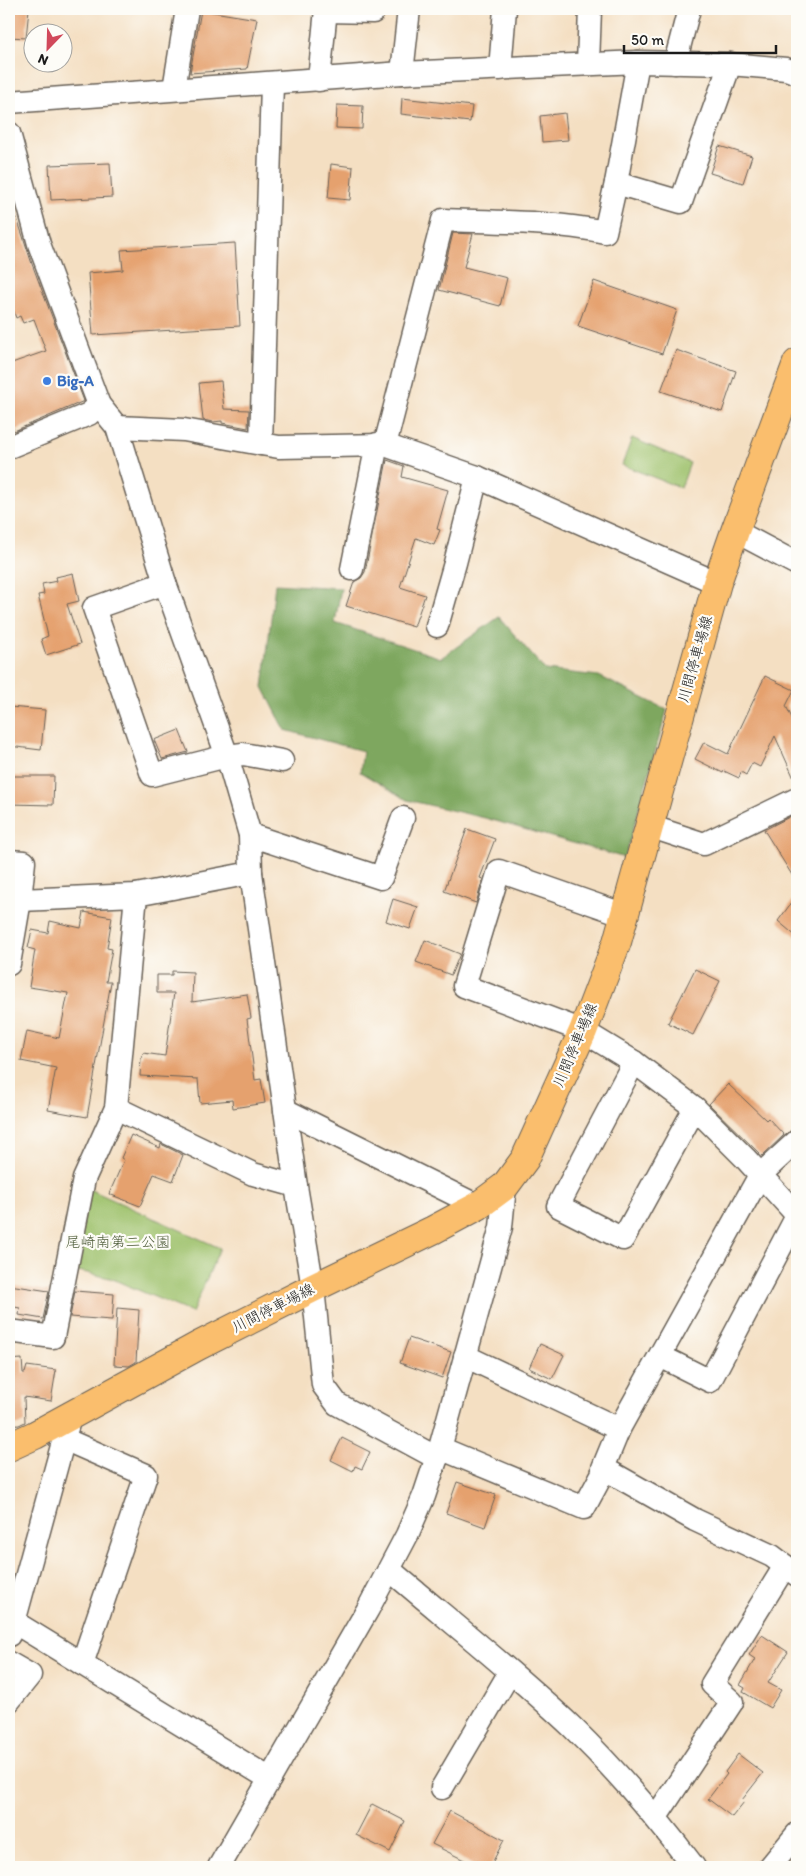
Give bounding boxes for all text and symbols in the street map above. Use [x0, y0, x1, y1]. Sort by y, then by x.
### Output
north arrow [22, 22, 72, 72]
scale bar [624, 22, 776, 54]
text: 50 m [631, 31, 664, 49]
text: N [35, 50, 51, 69]
place label: Big-A [57, 372, 94, 391]
marker: Big-A [41, 375, 53, 387]
street label: 川間停車場線 [674, 613, 716, 705]
street label: 川間停車場線 [549, 1000, 601, 1090]
park label: 尾崎南第二公園 [65, 1233, 171, 1251]
street label: 川間停車場線 [229, 1280, 317, 1336]

